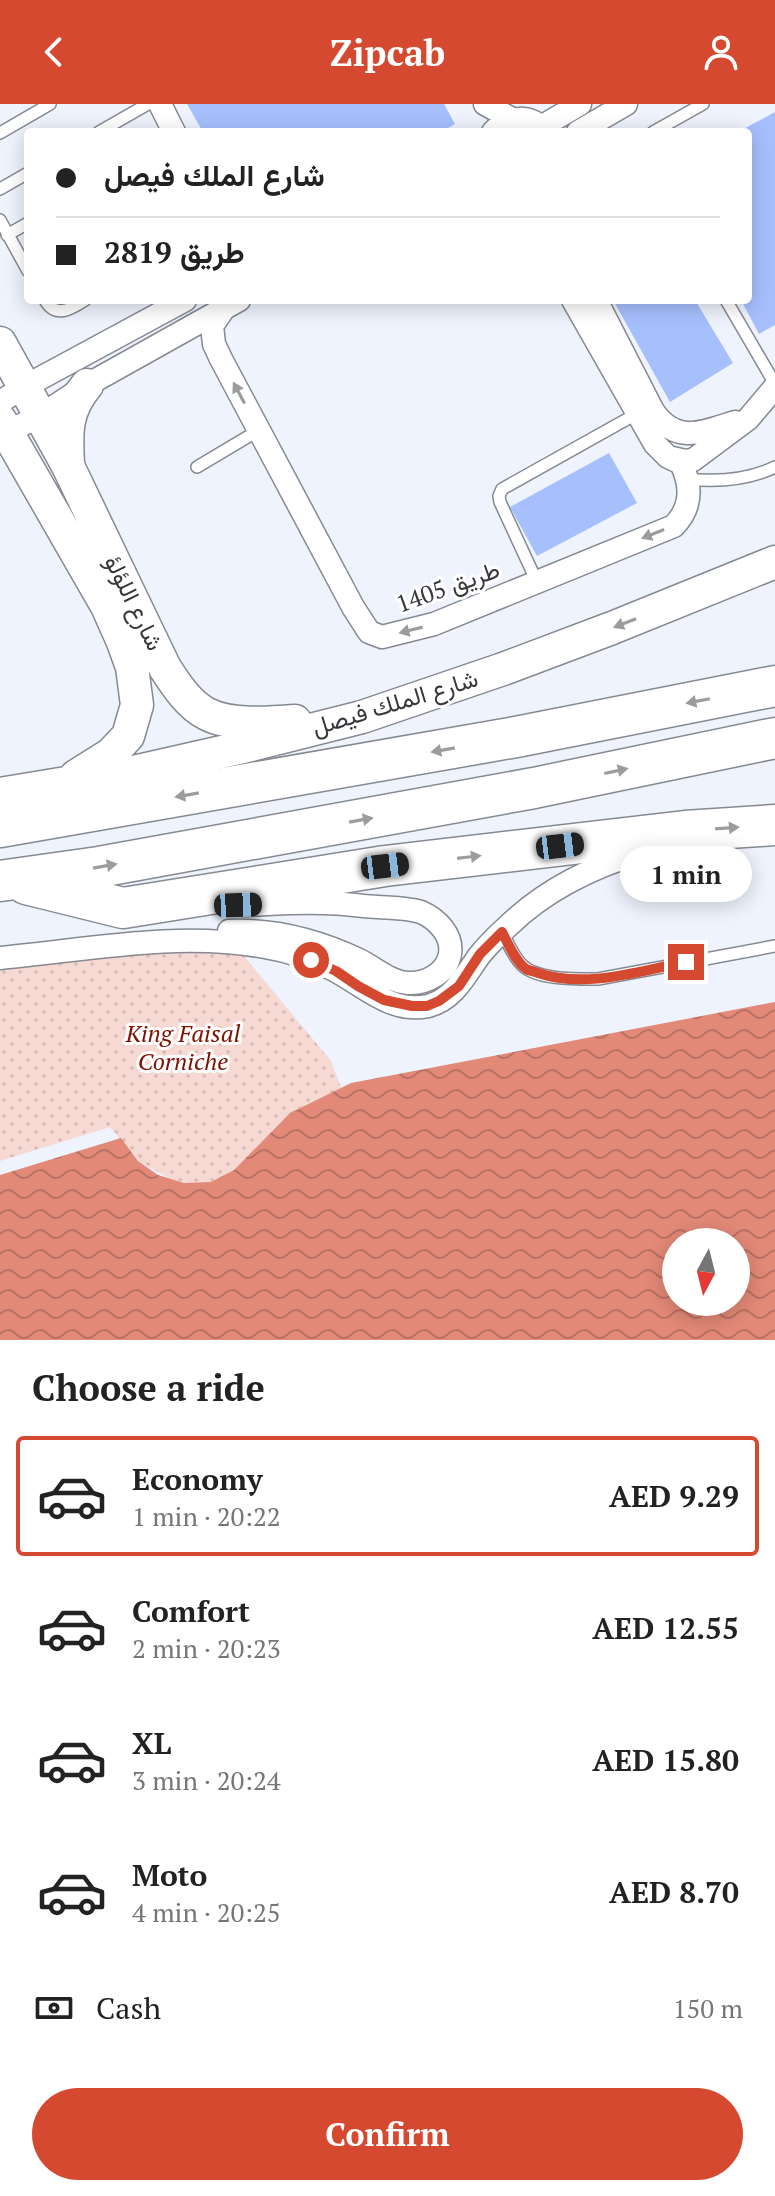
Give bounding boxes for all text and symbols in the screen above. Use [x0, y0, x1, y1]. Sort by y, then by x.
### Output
text: Zipcab [330, 29, 445, 76]
icon: back [32, 30, 76, 74]
icon: person [699, 30, 743, 74]
text: شارع الملك فيصل [104, 155, 325, 195]
text: طريق 2819 [104, 232, 245, 272]
one-way arrow [232, 382, 246, 404]
one-way arrow [641, 528, 665, 541]
street label: شارع اللؤلؤ [97, 549, 172, 656]
street label: طريق 1405 [391, 553, 504, 620]
one-way arrow [613, 617, 637, 630]
one-way arrow [399, 624, 424, 636]
street label: شارع الملك فيصل [308, 662, 482, 743]
one-way arrow [686, 695, 711, 708]
one-way arrow [430, 744, 455, 757]
one-way arrow [604, 764, 629, 777]
one-way arrow [174, 789, 199, 802]
one-way arrow [349, 813, 374, 825]
one-way arrow [715, 821, 740, 834]
car [535, 831, 585, 861]
callout: 1 min [620, 846, 752, 902]
one-way arrow [457, 850, 482, 863]
car [360, 851, 410, 881]
text: 1 min [650, 857, 722, 891]
one-way arrow [93, 859, 118, 872]
car [214, 892, 262, 918]
route start [293, 942, 329, 978]
route end [668, 944, 704, 980]
park label: King Faisal Corniche [125, 1017, 241, 1077]
north arrow [662, 1228, 750, 1316]
map controls [662, 1228, 750, 1316]
text: Choose a ride [32, 1364, 265, 1411]
text: Economy [132, 1459, 263, 1499]
icon: car [36, 1460, 108, 1532]
text: AED 9.29 [609, 1476, 739, 1516]
text: 1 min · 20:22 [132, 1499, 281, 1533]
text: Comfort [132, 1591, 250, 1631]
icon: car [36, 1592, 108, 1664]
text: AED 12.55 [592, 1608, 739, 1648]
text: 2 min · 20:23 [132, 1631, 281, 1665]
text: XL [132, 1723, 171, 1763]
icon: car [36, 1724, 108, 1796]
text: AED 15.80 [592, 1740, 739, 1780]
text: 3 min · 20:24 [132, 1763, 281, 1797]
text: Moto [132, 1855, 207, 1895]
icon: car [36, 1856, 108, 1928]
text: AED 8.70 [609, 1872, 739, 1912]
text: 4 min · 20:25 [132, 1895, 281, 1929]
icon: cash [32, 1986, 76, 2030]
text: Cash [96, 1988, 161, 2028]
text: 150 m [673, 1991, 743, 2025]
button: Confirm [32, 2088, 743, 2180]

